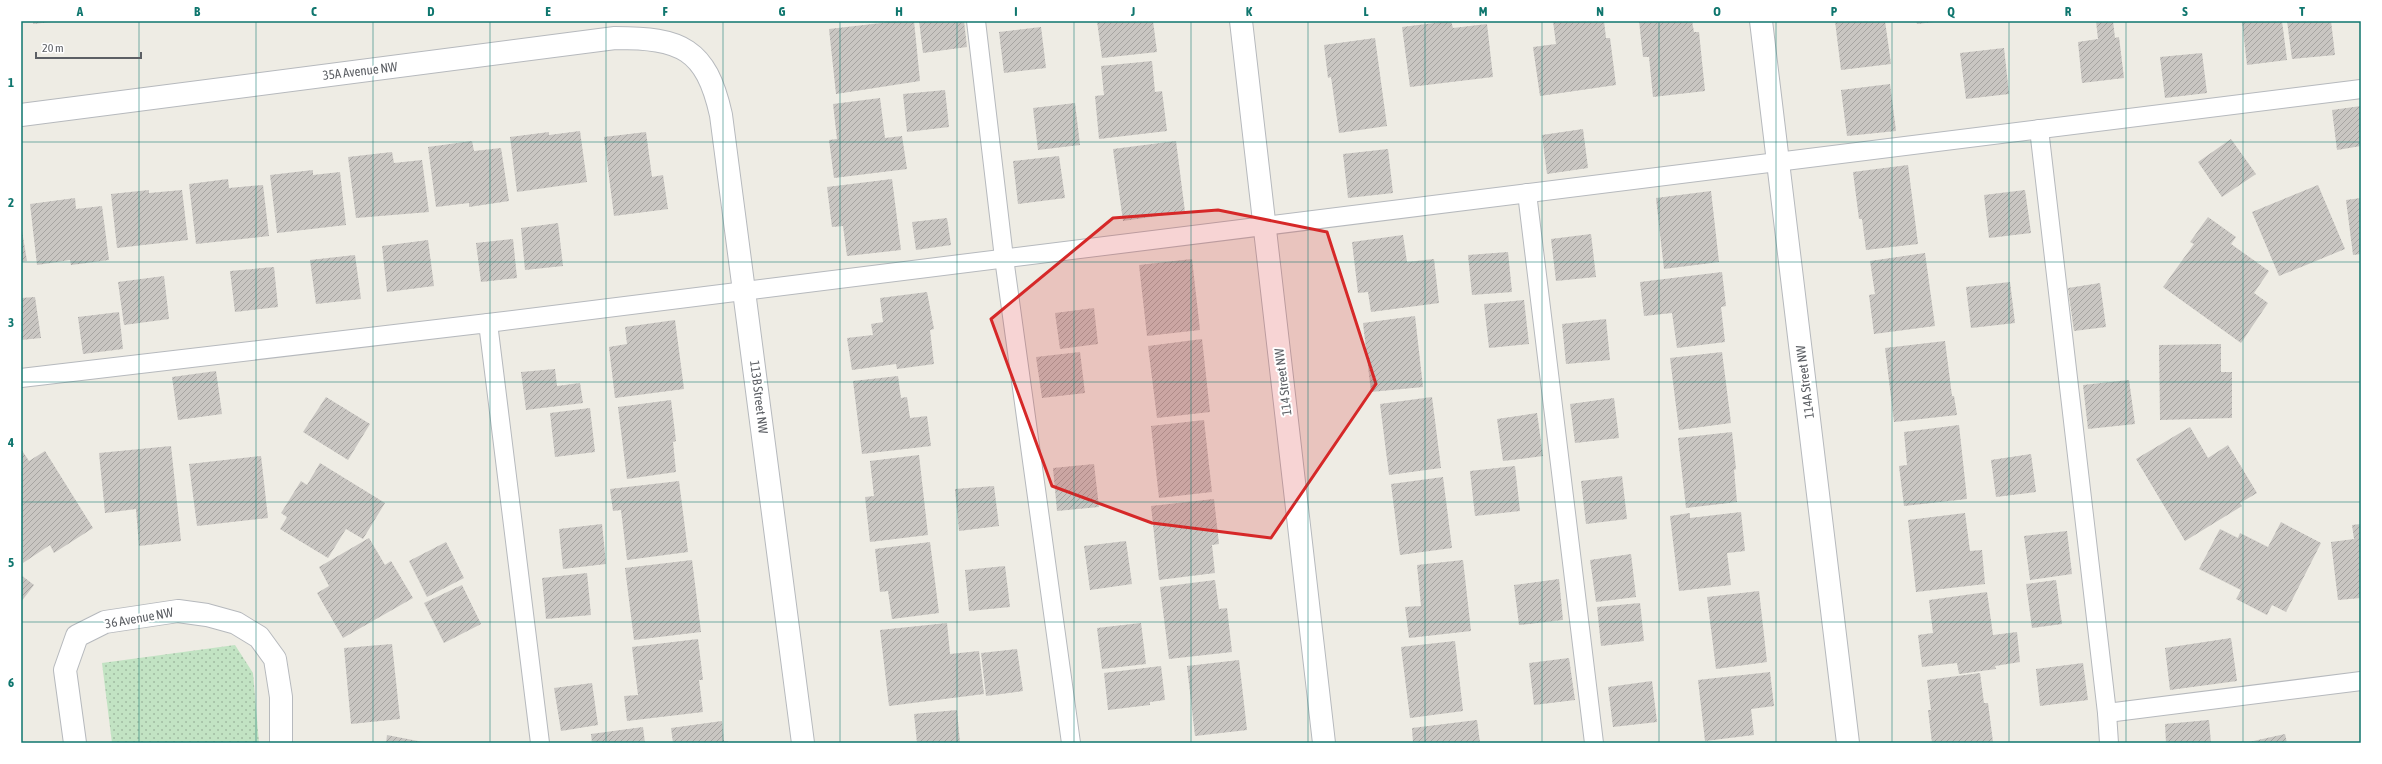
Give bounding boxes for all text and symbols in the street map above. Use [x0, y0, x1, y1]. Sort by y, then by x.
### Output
text: A [76, 4, 84, 19]
text: B [194, 4, 201, 19]
text: C [311, 4, 317, 19]
text: D [427, 4, 435, 19]
text: E [545, 4, 551, 19]
text: F [662, 4, 668, 19]
text: G [779, 4, 786, 19]
text: H [895, 4, 903, 19]
text: I [1014, 4, 1018, 19]
text: J [1130, 4, 1135, 19]
text: K [1246, 4, 1253, 19]
text: L [1363, 4, 1369, 19]
text: M [1479, 4, 1488, 19]
text: N [1596, 4, 1604, 19]
text: O [1713, 4, 1721, 19]
text: P [1831, 4, 1838, 19]
text: Q [1947, 4, 1955, 19]
text: R [2065, 4, 2072, 19]
text: S [2182, 4, 2188, 19]
text: T [2299, 4, 2305, 19]
scale bar [36, 34, 141, 60]
text: 20 m [42, 41, 64, 55]
street label: 35A Avenue NW [322, 59, 399, 83]
text: 1 [8, 75, 14, 90]
text: 2 [8, 195, 14, 210]
text: 3 [8, 315, 14, 330]
street label: 114A Street NW [1793, 344, 1817, 420]
street label: 114 Street NW [1271, 347, 1295, 416]
street label: 113B Street NW [747, 360, 771, 435]
text: 4 [7, 435, 14, 450]
text: 5 [8, 555, 14, 570]
street label: 36 Avenue NW [104, 605, 175, 631]
text: 6 [8, 675, 14, 690]

